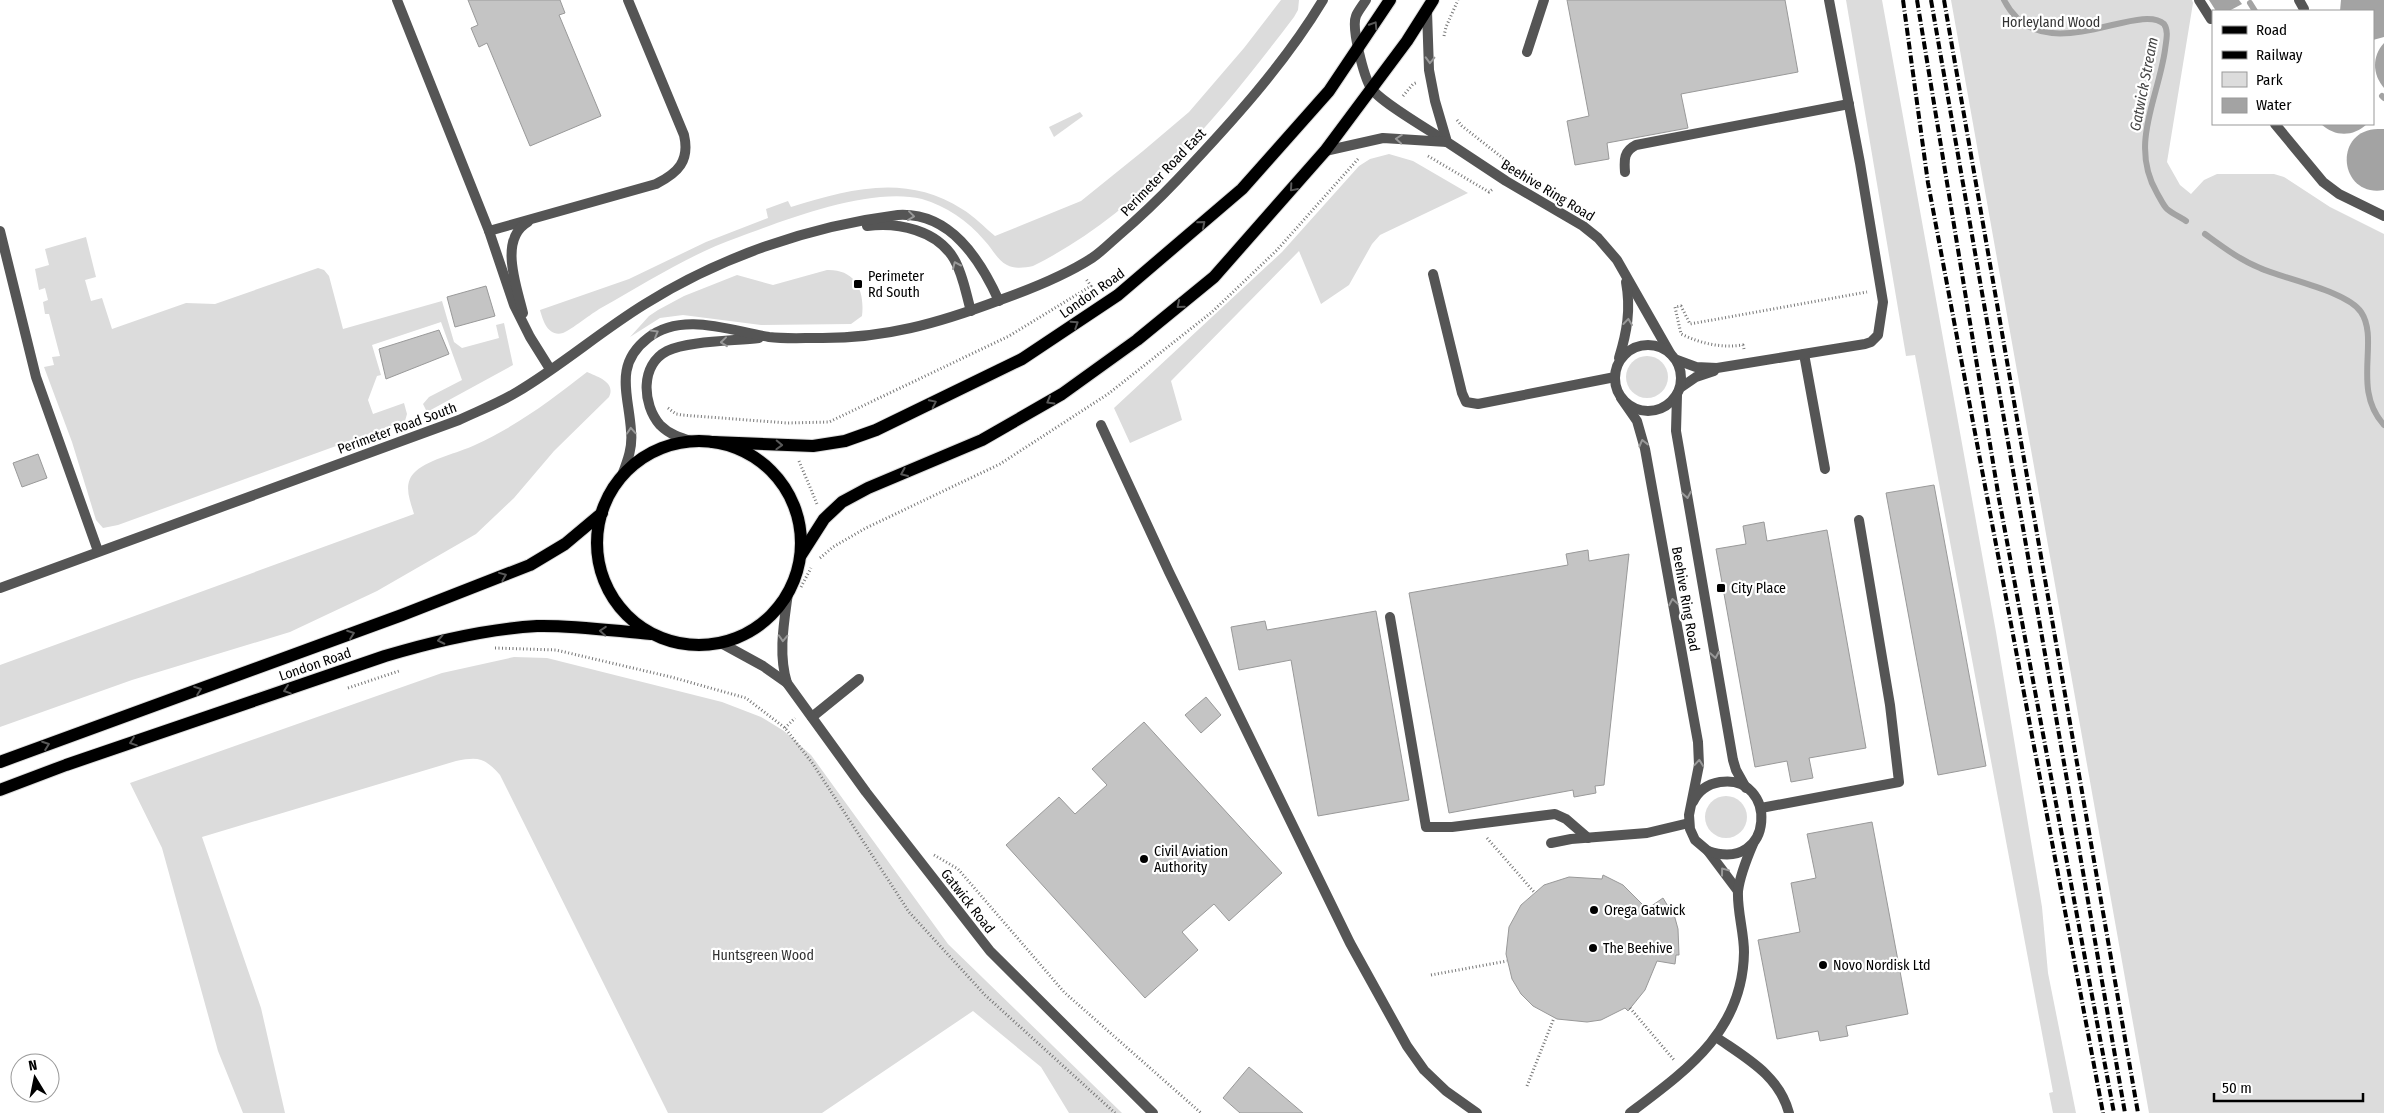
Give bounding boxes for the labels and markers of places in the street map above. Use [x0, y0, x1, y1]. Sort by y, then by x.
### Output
place label: Perimeter Rd South [868, 268, 924, 301]
marker: Perimeter Rd South [852, 278, 864, 290]
place label: City Place [1731, 580, 1786, 597]
marker: City Place [1715, 582, 1727, 594]
place label: Civil Aviation Authority [1154, 843, 1228, 876]
marker: Civil Aviation Authority [1138, 853, 1150, 865]
place label: Orega Gatwick [1604, 902, 1686, 919]
marker: Orega Gatwick [1588, 904, 1600, 916]
place label: The Beehive [1603, 940, 1673, 957]
marker: The Beehive [1587, 942, 1599, 954]
place label: Novo Nordisk Ltd [1833, 957, 1931, 974]
marker: Novo Nordisk Ltd [1817, 959, 1829, 971]

